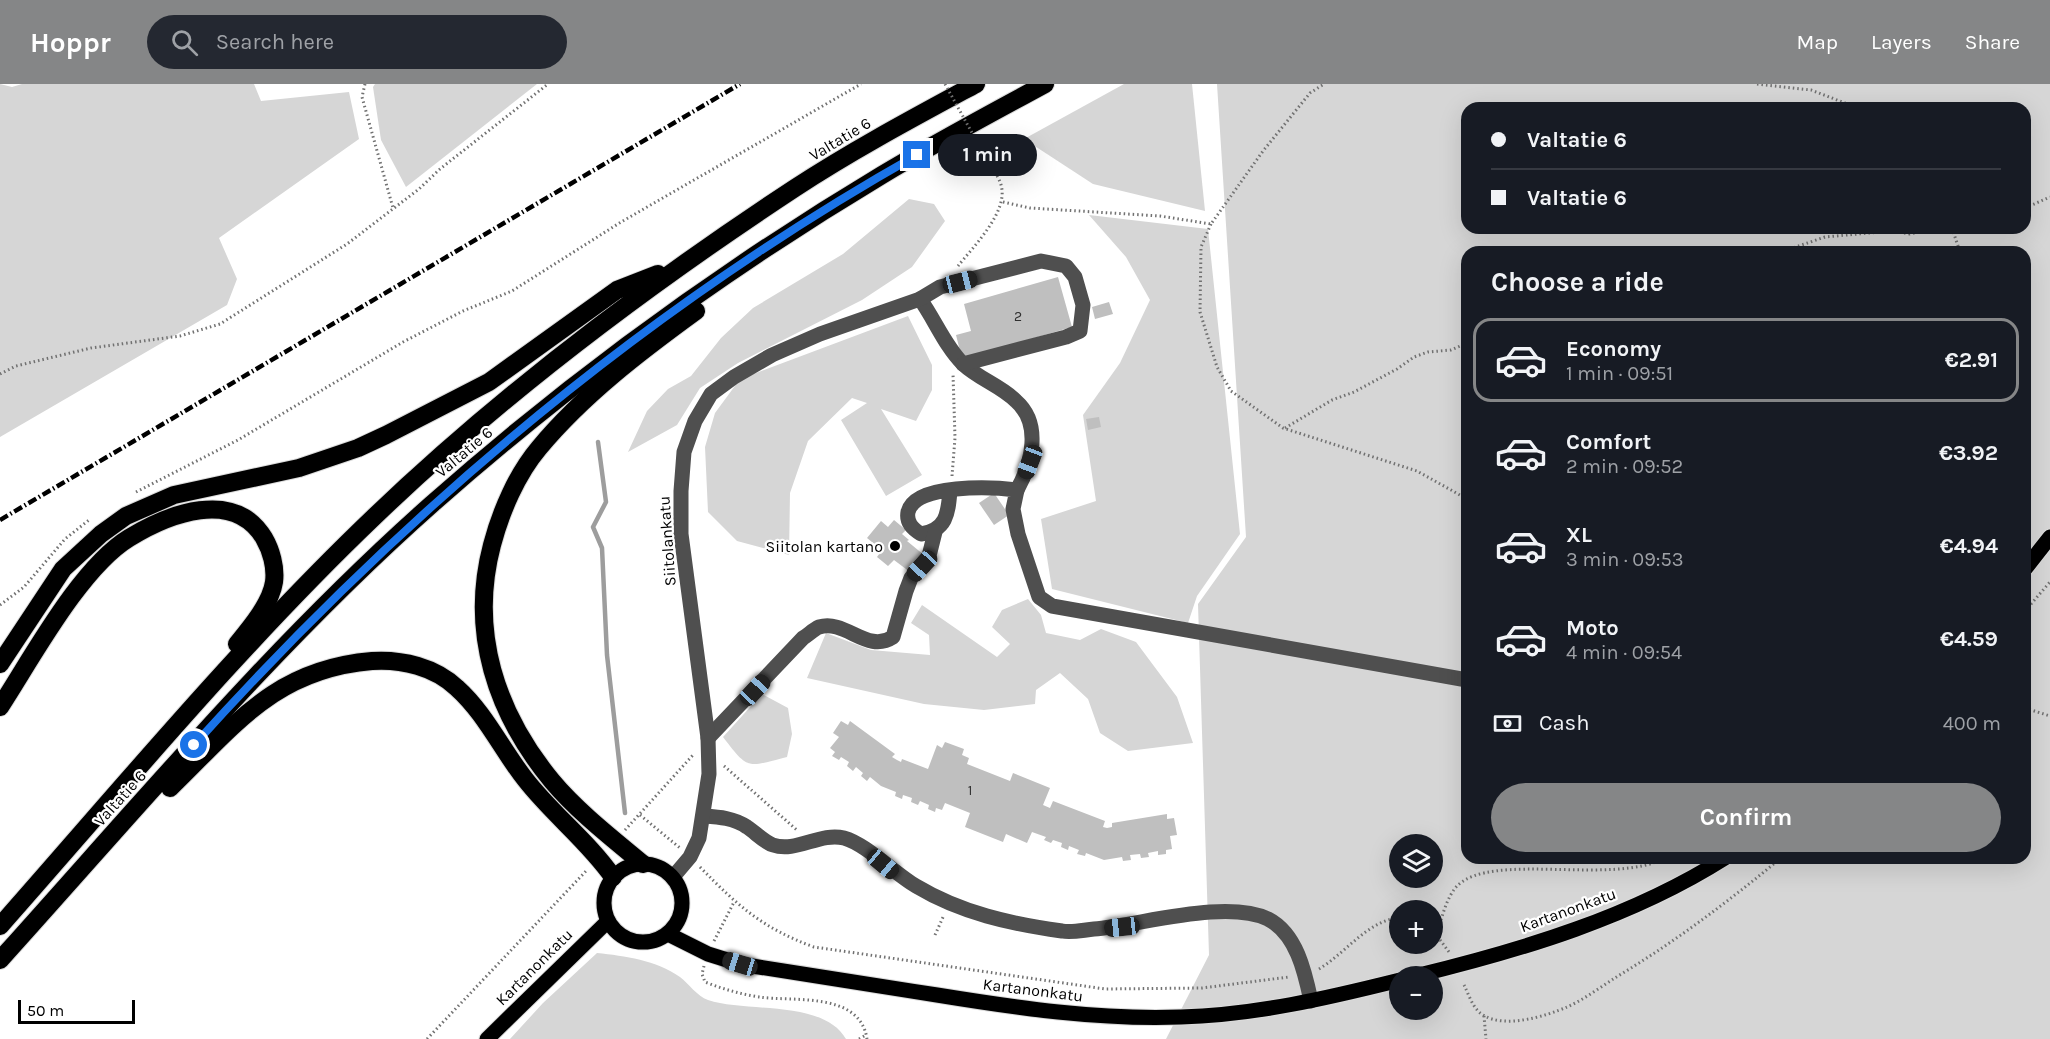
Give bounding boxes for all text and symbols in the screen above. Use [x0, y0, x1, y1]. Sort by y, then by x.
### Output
search box [147, 15, 567, 69]
text: Hoppr [30, 26, 111, 59]
icon: search [168, 26, 201, 59]
text: Search here [216, 29, 334, 55]
text: Map [1796, 30, 1838, 54]
text: Layers [1871, 30, 1932, 54]
text: Share [1965, 30, 2020, 54]
street label: Valtatie 6 [806, 113, 874, 165]
text: Valtatie 6 [1527, 127, 1627, 153]
callout: 1 min [938, 134, 1037, 176]
route end [903, 141, 930, 168]
text: 1 min [962, 143, 1013, 166]
text: Valtatie 6 [1527, 185, 1627, 211]
text: Choose a ride [1491, 266, 1664, 298]
car [940, 269, 980, 295]
house number: 2 [1014, 308, 1022, 325]
icon: car [1494, 333, 1548, 387]
text: Economy [1566, 336, 1661, 362]
text: €2.91 [1945, 347, 1998, 373]
text: 1 min · 09:51 [1566, 362, 1673, 385]
street label: Valtatie 6 [432, 423, 496, 481]
icon: car [1494, 426, 1548, 480]
text: Comfort [1566, 429, 1651, 455]
text: €3.92 [1939, 440, 1998, 466]
car [1015, 442, 1045, 482]
text: 2 min · 09:52 [1566, 455, 1683, 478]
street label: Siitolankatu [654, 495, 680, 587]
icon: car [1494, 519, 1548, 573]
text: XL [1566, 522, 1592, 548]
text: €4.94 [1940, 533, 1998, 559]
place label: Siitolan kartano [765, 537, 883, 556]
marker: Siitolan kartano [888, 539, 902, 553]
car [903, 547, 941, 585]
text: 3 min · 09:53 [1566, 548, 1684, 571]
icon: car [1494, 612, 1548, 666]
text: Moto [1566, 615, 1619, 641]
text: €4.59 [1940, 626, 1998, 652]
text: 4 min · 09:54 [1566, 641, 1682, 664]
car [736, 671, 774, 709]
icon: cash [1491, 707, 1524, 740]
text: Cash [1539, 710, 1589, 736]
text: 400 m [1943, 712, 2001, 735]
route start [180, 731, 207, 758]
street label: Valtatie 6 [90, 766, 150, 830]
house number: 1 [968, 782, 972, 799]
button: Confirm [1491, 783, 2001, 852]
map controls [1389, 834, 1443, 1020]
button: layers [1389, 834, 1443, 888]
car [863, 846, 903, 882]
street label: Kartanonkatu [1517, 884, 1619, 936]
button: + [1389, 900, 1443, 954]
car [1103, 916, 1141, 938]
street label: Kartanonkatu [492, 925, 576, 1009]
car [720, 950, 760, 978]
button: − [1389, 966, 1443, 1020]
street label: Kartanonkatu [982, 974, 1084, 1006]
scale bar [18, 997, 135, 1024]
text: 50 m [27, 1001, 64, 1020]

